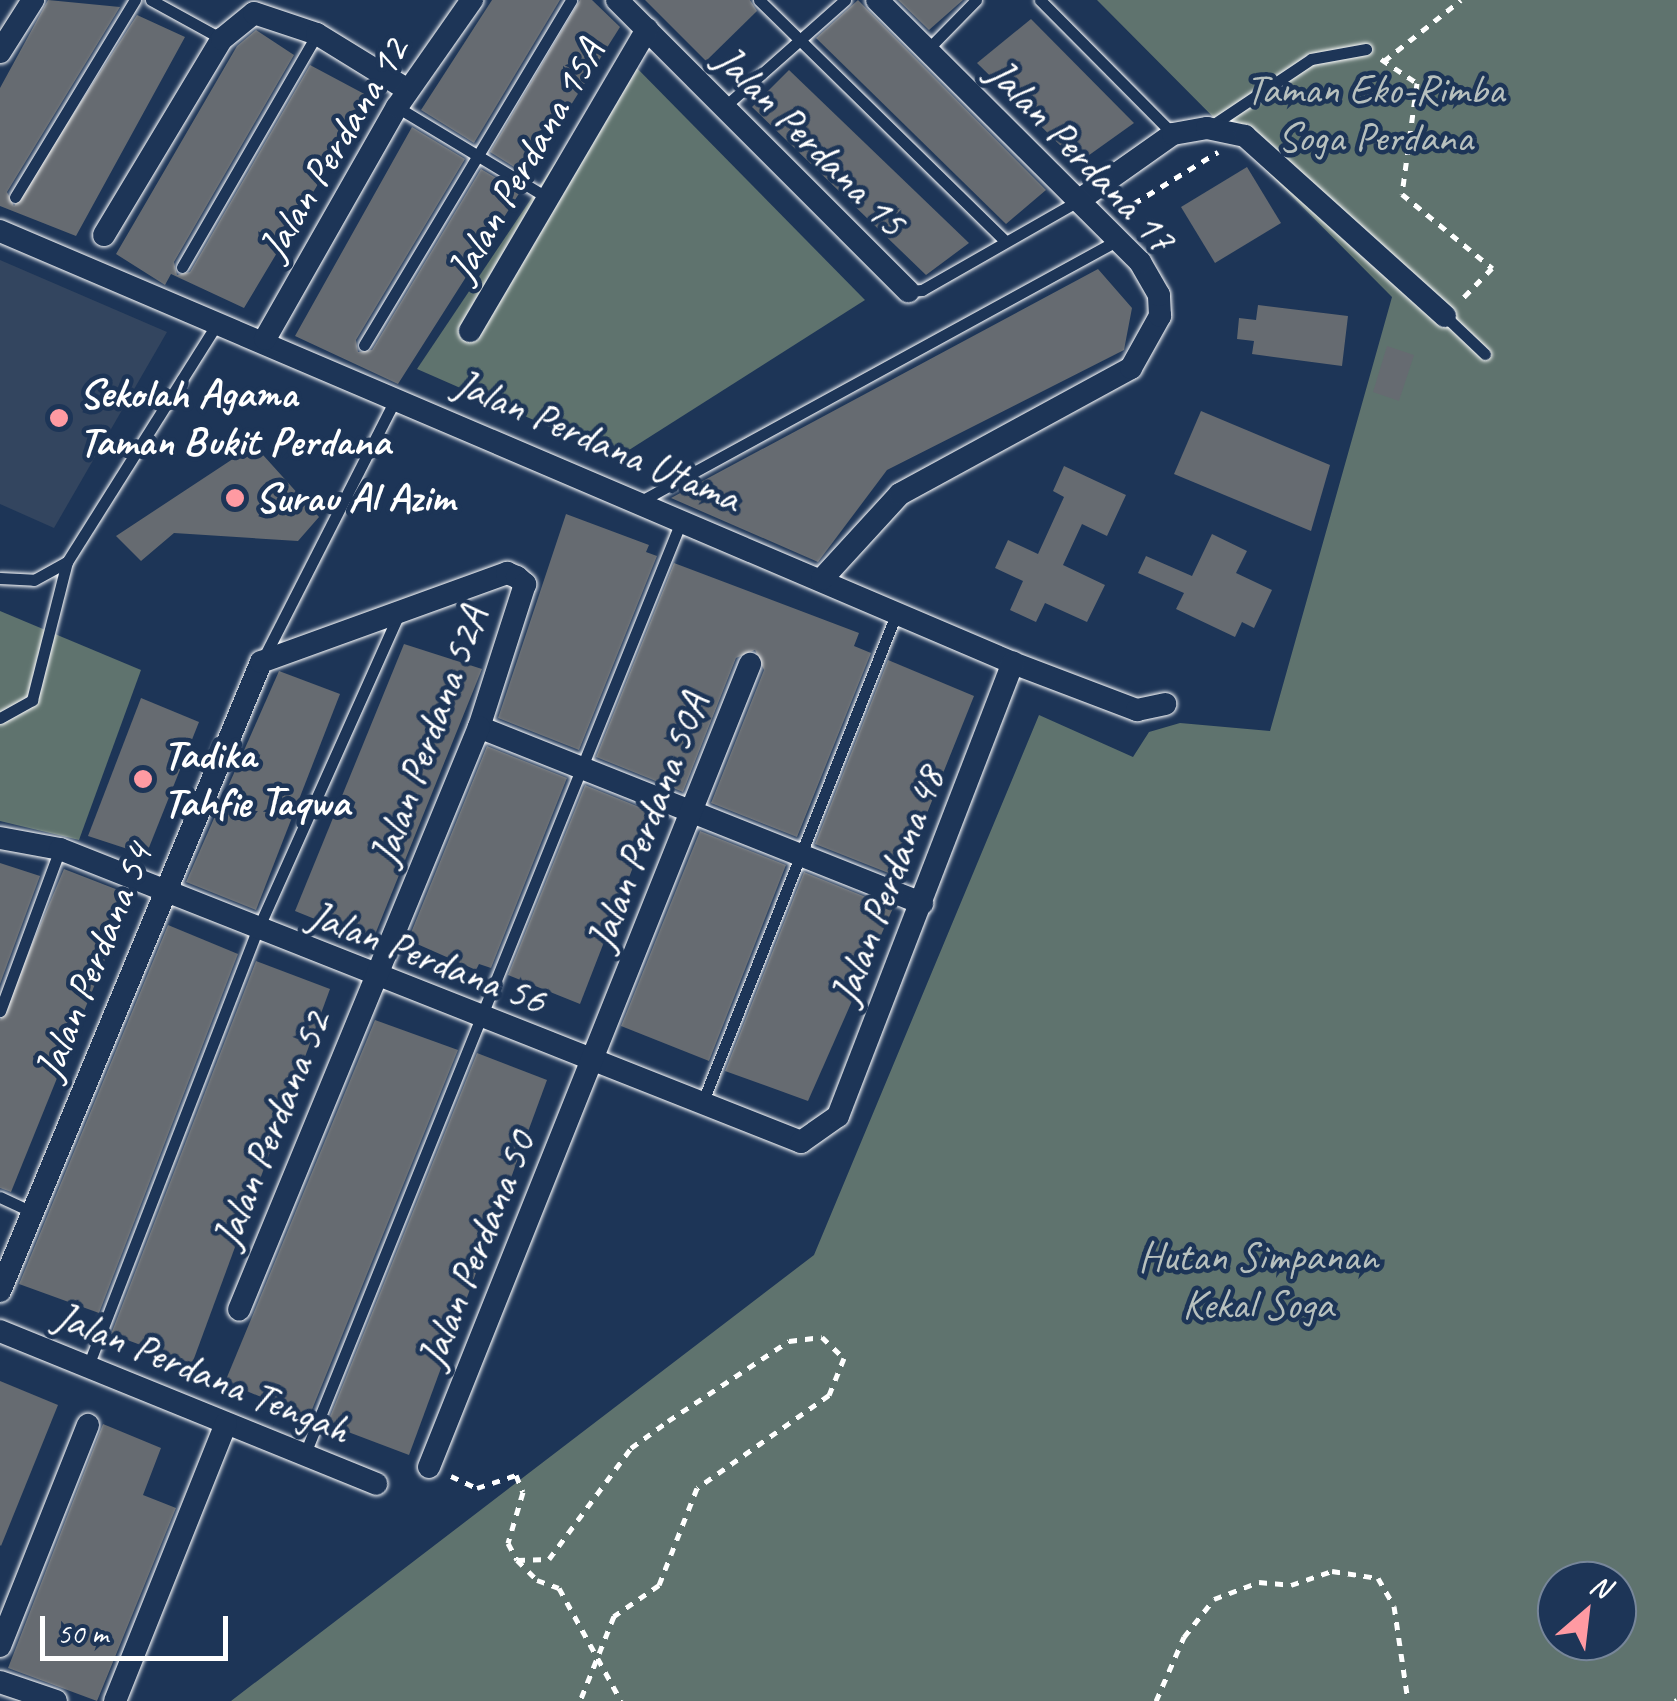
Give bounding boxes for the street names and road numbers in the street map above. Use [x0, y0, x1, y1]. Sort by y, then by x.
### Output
street label: Jalan Perdana 12 [248, 29, 420, 269]
street label: Jalan Perdana 15A [437, 32, 615, 290]
street label: Jalan Perdana 15 [704, 35, 916, 247]
street label: Jalan Perdana 17 [977, 49, 1185, 263]
street label: Jalan Perdana Utama [445, 358, 749, 524]
street label: Jalan Perdana 52A [359, 601, 499, 871]
street label: Jalan Perdana 50A [576, 687, 720, 957]
street label: Jalan Perdana 48 [820, 761, 956, 1011]
street label: Jalan Perdana 54 [24, 837, 164, 1087]
street label: Jalan Perdana 56 [302, 890, 552, 1026]
street label: Jalan Perdana 52 [202, 1005, 342, 1255]
street label: Jalan Perdana 50 [407, 1125, 547, 1375]
street label: Jalan Perdana Tengah [49, 1292, 355, 1454]

